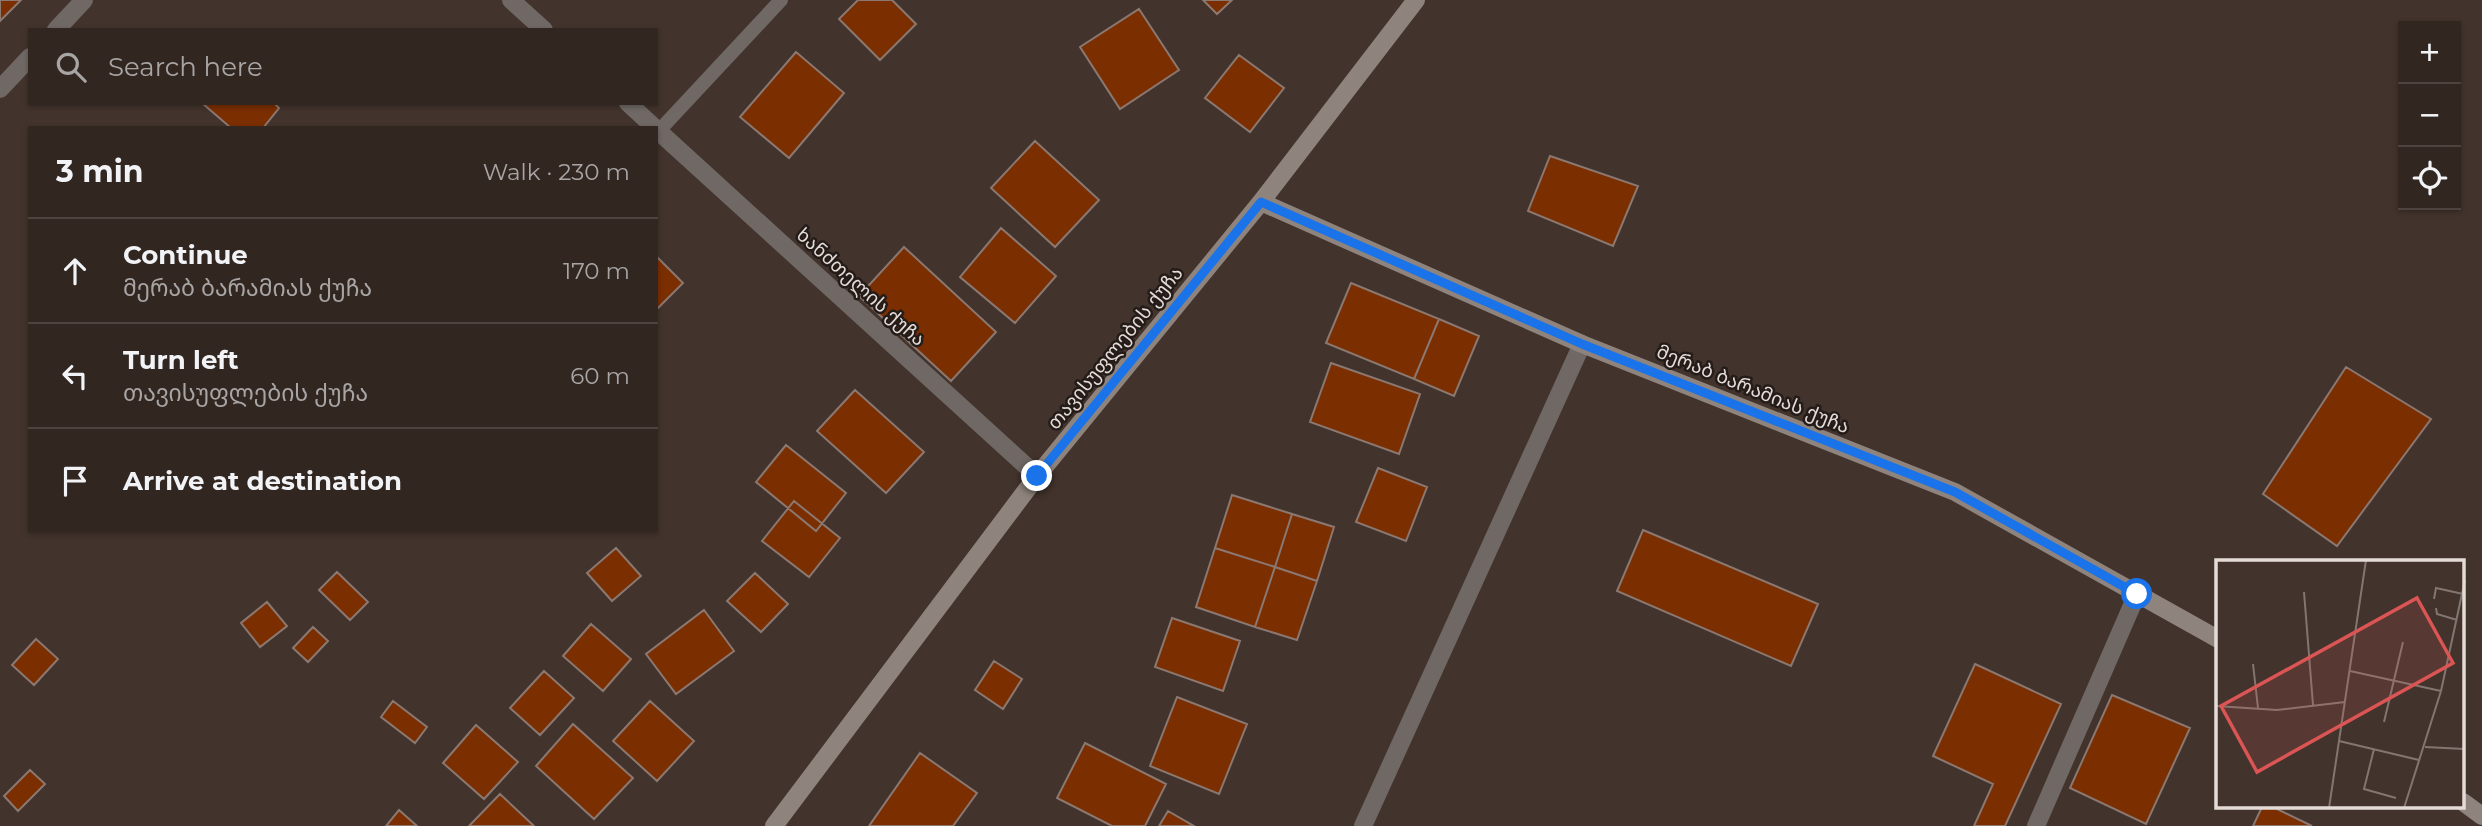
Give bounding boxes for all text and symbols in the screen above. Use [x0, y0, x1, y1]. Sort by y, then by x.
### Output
map controls [2398, 21, 2461, 210]
button: + [2398, 21, 2461, 84]
search box [28, 28, 658, 105]
icon: search [52, 48, 90, 86]
text: Search here [108, 51, 263, 83]
button: − [2398, 84, 2461, 147]
button: locate [2398, 147, 2461, 210]
text: 3 min [56, 153, 143, 190]
text: Walk · 230 m [483, 158, 630, 186]
street label: ხანძთელის ქუჩა [791, 223, 930, 352]
text: Continue [123, 239, 248, 271]
icon: ahead [56, 252, 94, 290]
text: 170 m [563, 257, 630, 285]
street label: თავისუფლების ქუჩა [1042, 262, 1188, 435]
text: მერაბ ბარამიას ქუჩა [123, 274, 372, 302]
street label: მერაბ ბარამიას ქუჩა [1653, 340, 1853, 438]
text: Turn left [123, 344, 239, 376]
icon: left [56, 357, 94, 395]
text: 60 m [570, 362, 630, 390]
text: თავისუფლების ქუჩა [123, 379, 368, 407]
route end [1021, 460, 1052, 491]
icon: arrive [56, 462, 94, 500]
text: Arrive at destination [123, 465, 402, 497]
inset map [2216, 560, 2464, 808]
route start [2121, 578, 2152, 609]

